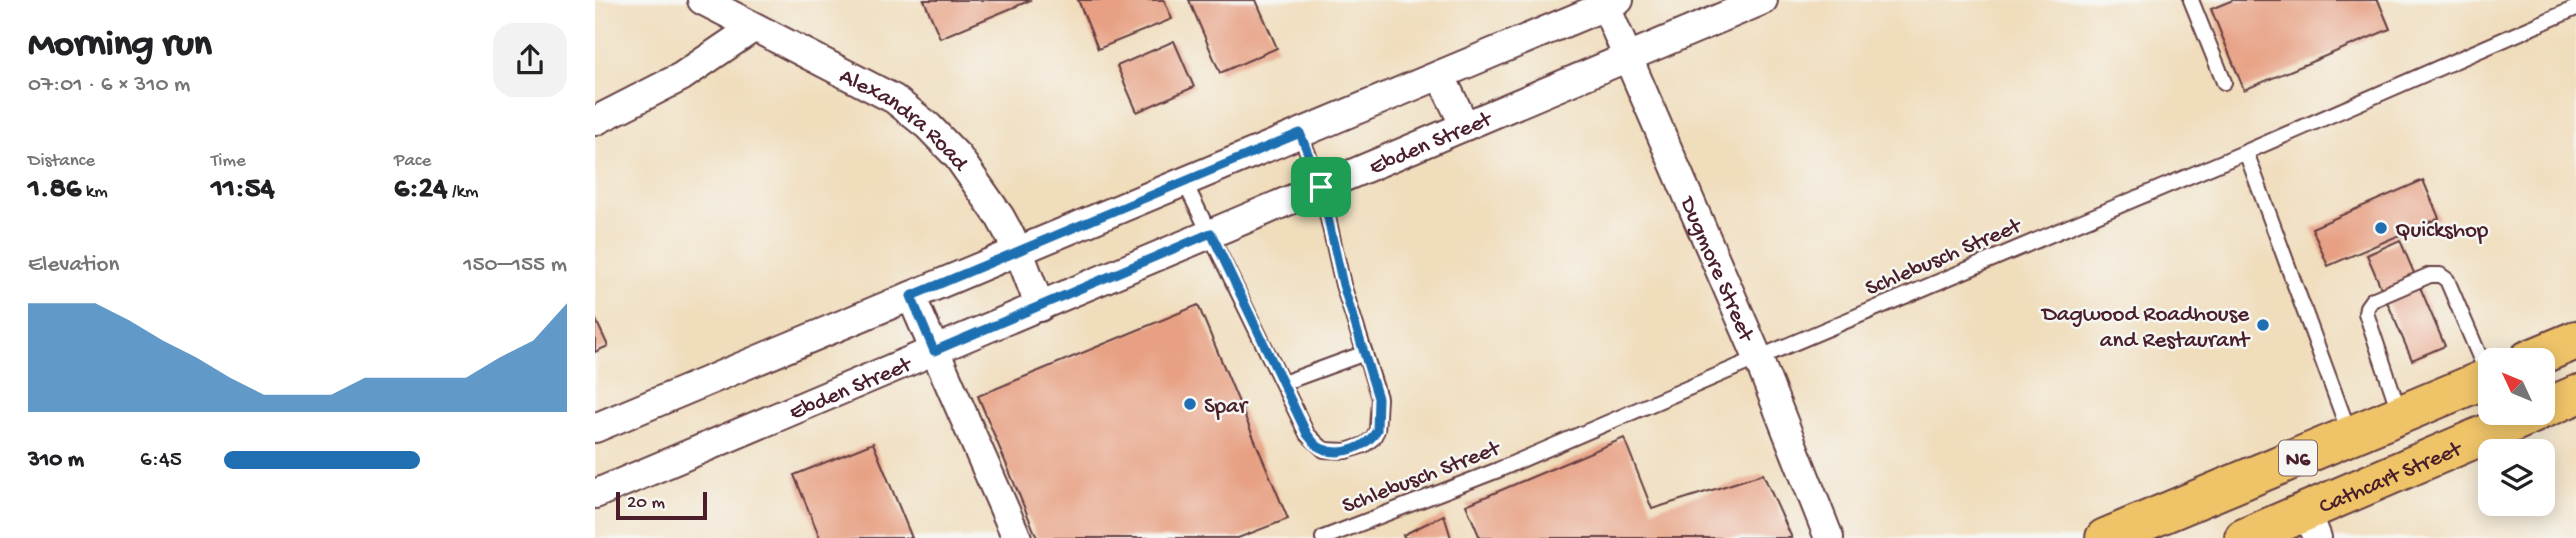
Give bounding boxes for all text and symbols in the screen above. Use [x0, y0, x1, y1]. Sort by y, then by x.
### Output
button: share [493, 23, 567, 97]
text: Morning run [28, 24, 212, 68]
street label: Alexandra Road [834, 63, 974, 178]
text: 07:01 · 6 × 310 m [28, 72, 190, 99]
street label: Ebden Street [1366, 106, 1497, 182]
text: Distance [28, 150, 95, 173]
text: Time [211, 150, 246, 173]
text: Pace [394, 150, 431, 173]
pin [1291, 157, 1351, 217]
icon: arrive [1302, 168, 1340, 206]
text: 1.86 [28, 173, 81, 208]
text: 11:54 [211, 173, 275, 208]
text: 6:24 [394, 173, 448, 208]
text: km [81, 181, 108, 204]
text: /km [448, 181, 479, 204]
street label: Dugmore Street [1672, 191, 1759, 347]
street label: Schlebusch Street [1862, 213, 2027, 303]
place label: Quickshop [2395, 218, 2488, 245]
marker: Quickshop [2373, 220, 2389, 236]
text: Elevation [28, 252, 119, 279]
text: 150–155 m [463, 252, 567, 279]
place label: Dagwood Roadhouse and Restaurant [2040, 302, 2251, 355]
marker: Dagwood Roadhouse and Restaurant [2255, 317, 2271, 333]
north arrow [2478, 348, 2555, 425]
map controls [2478, 348, 2555, 516]
street label: Ebden Street [786, 351, 917, 427]
place label: Spar [1204, 394, 1249, 421]
marker: Spar [1182, 396, 1198, 412]
street label: Schlebusch Street [1339, 435, 1505, 521]
street label: Cathcart Street [2315, 436, 2467, 521]
button: layers [2478, 439, 2555, 516]
road number: N6 [2279, 440, 2317, 476]
text: 310 m [28, 447, 84, 474]
text: 6:45 [140, 447, 182, 474]
scale bar [616, 489, 707, 521]
text: 20 m [627, 492, 665, 515]

